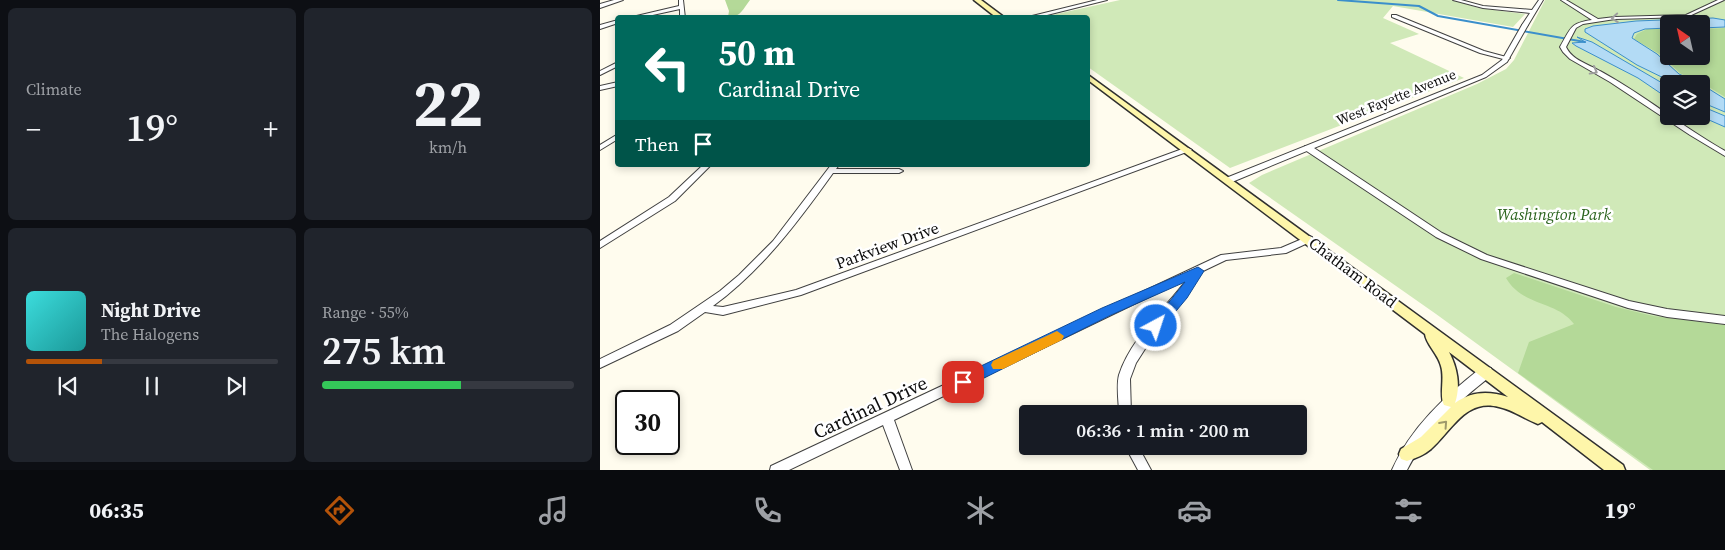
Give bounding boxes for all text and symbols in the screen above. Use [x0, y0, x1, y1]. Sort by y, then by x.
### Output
one-way arrow [1611, 13, 1619, 24]
north arrow [1660, 15, 1710, 65]
map controls [1660, 15, 1710, 125]
text: 50 m [718, 29, 795, 77]
icon: left [635, 35, 700, 100]
text: 22 [413, 59, 483, 148]
street label: West Fayette Avenue [1333, 64, 1459, 130]
one-way arrow [1589, 64, 1598, 74]
text: Cardinal Drive [718, 74, 860, 104]
button: layers [1660, 75, 1710, 125]
text: Climate [26, 78, 82, 100]
text: 19° [126, 102, 178, 154]
text: − [26, 110, 41, 148]
text: + [263, 110, 278, 148]
icon: arrive [689, 130, 717, 158]
text: Then [635, 131, 679, 157]
text: km/h [429, 136, 467, 158]
park label: Washington Park [1497, 203, 1611, 225]
street label: Parkview Drive [832, 216, 942, 274]
street label: Chatham Road [1304, 232, 1402, 312]
text: Night Drive [101, 297, 201, 323]
position arrow [1129, 299, 1181, 351]
text: Range · 55% [322, 301, 409, 323]
text: The Halogens [101, 323, 199, 345]
text: 275 km [322, 325, 446, 377]
pin [942, 361, 984, 403]
icon: arrive [949, 368, 977, 396]
street label: Cardinal Drive [809, 369, 931, 445]
icon: previous [54, 372, 82, 400]
icon: pause [138, 372, 166, 400]
icon: next [222, 372, 250, 400]
speed limit sign: 30 [615, 390, 680, 455]
text: 06:36 · 1 min · 200 m [1076, 417, 1250, 443]
one-way arrow [1438, 421, 1447, 430]
icon: directions [322, 493, 357, 528]
icon: music [536, 493, 571, 528]
icon: phone [750, 493, 785, 528]
icon: climate [963, 493, 998, 528]
icon: car [1177, 493, 1212, 528]
icon: filters [1391, 493, 1426, 528]
text: 06:35 [89, 495, 144, 525]
text: 19° [1605, 495, 1636, 525]

